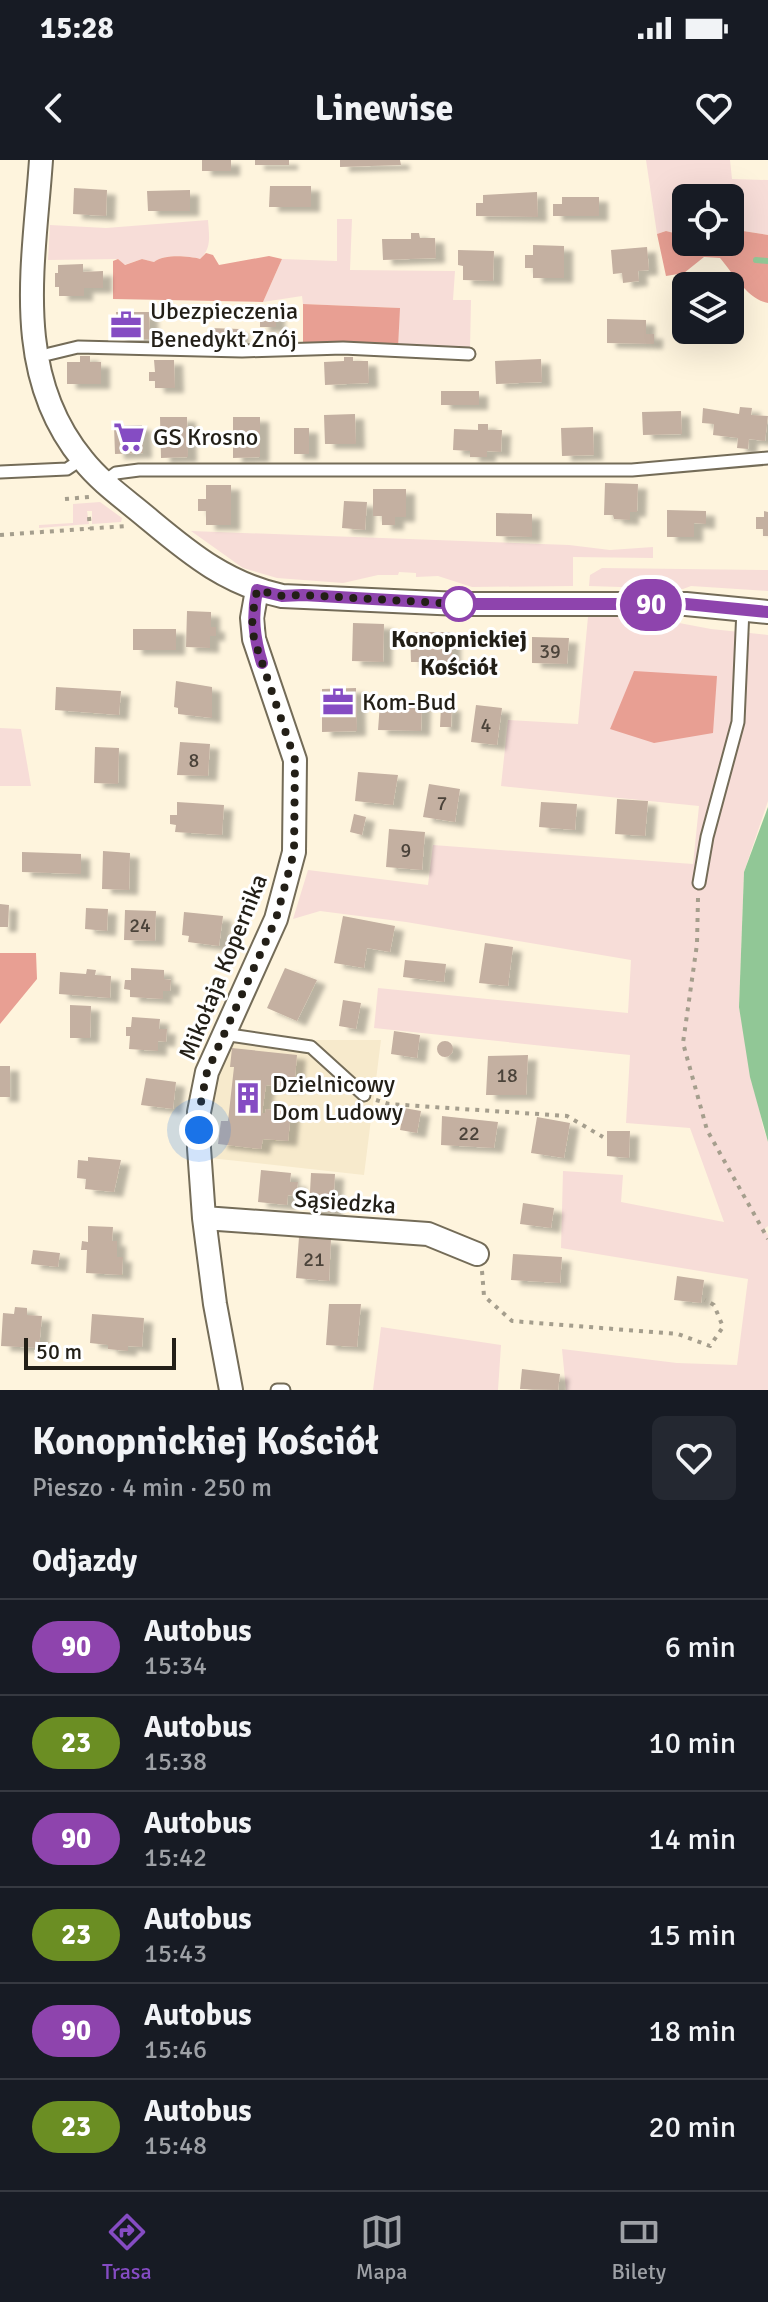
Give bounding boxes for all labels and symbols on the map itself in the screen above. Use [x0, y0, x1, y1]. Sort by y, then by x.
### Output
place label: Ubezpieczenia Benedykt Znój [150, 296, 298, 354]
office icon: Ubezpieczenia Benedykt Znój [109, 308, 143, 342]
supermarket icon: GS Krosno [112, 420, 146, 454]
place label: GS Krosno [153, 422, 258, 452]
line badge: 90 [615, 579, 687, 631]
marker: Konopnickiej Kościół [442, 587, 476, 621]
place label: Konopnickiej Kościół [391, 624, 527, 682]
house number: 39 [539, 639, 561, 664]
office icon: Kom-Bud [321, 685, 355, 719]
place label: Kom-Bud [362, 687, 456, 717]
house number: 4 [481, 713, 492, 738]
house number: 8 [189, 748, 199, 773]
house number: 7 [437, 791, 447, 816]
house number: 9 [401, 838, 411, 863]
street label: Mikołaja Kopernika [172, 870, 274, 1064]
house number: 24 [129, 913, 151, 938]
house number: 18 [496, 1063, 518, 1088]
place label: Dzielnicowy Dom Ludowy [272, 1069, 403, 1127]
building icon: Dzielnicowy Dom Ludowy [231, 1081, 265, 1115]
your location [179, 1110, 219, 1150]
house number: 22 [458, 1121, 480, 1146]
street label: Sąsiedzka [293, 1183, 397, 1221]
house number: 21 [303, 1247, 325, 1272]
scale bar [24, 1334, 176, 1370]

